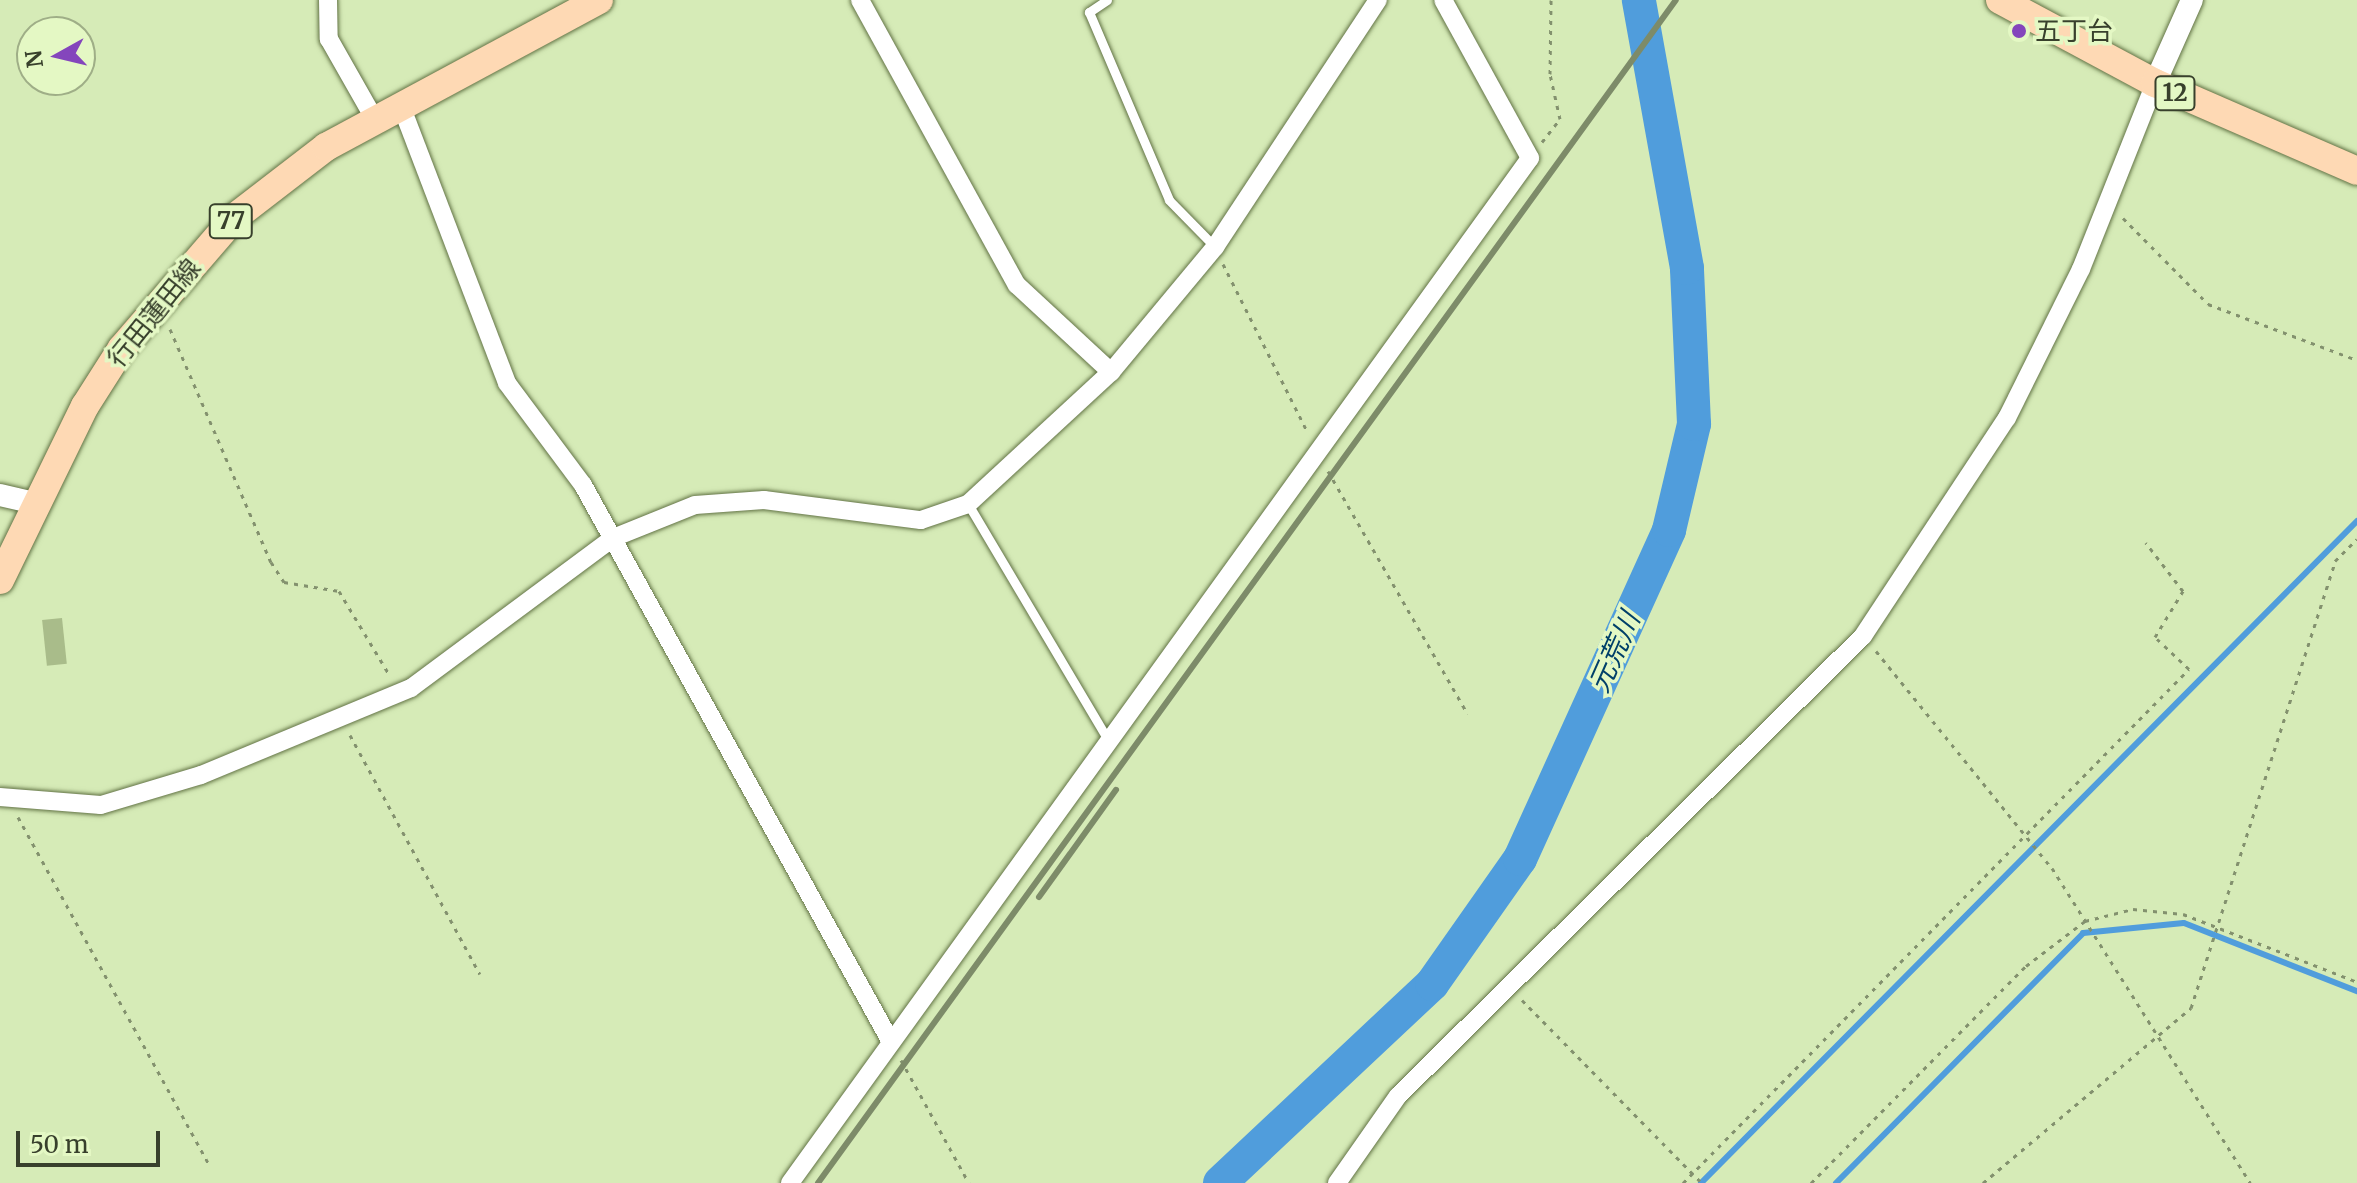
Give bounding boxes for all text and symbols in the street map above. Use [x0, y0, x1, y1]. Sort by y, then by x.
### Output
place label: 五丁台 [2035, 15, 2113, 47]
north arrow [16, 16, 96, 96]
marker: 五丁台 [2010, 22, 2028, 40]
text: N [19, 49, 49, 70]
road number: 12 [2153, 73, 2197, 113]
road number: 77 [207, 201, 255, 241]
street label: 行田蓮田線 [101, 253, 207, 373]
water label: 元荒川 [1582, 607, 1646, 697]
scale bar [20, 1115, 164, 1165]
text: 50 m [30, 1129, 89, 1160]

